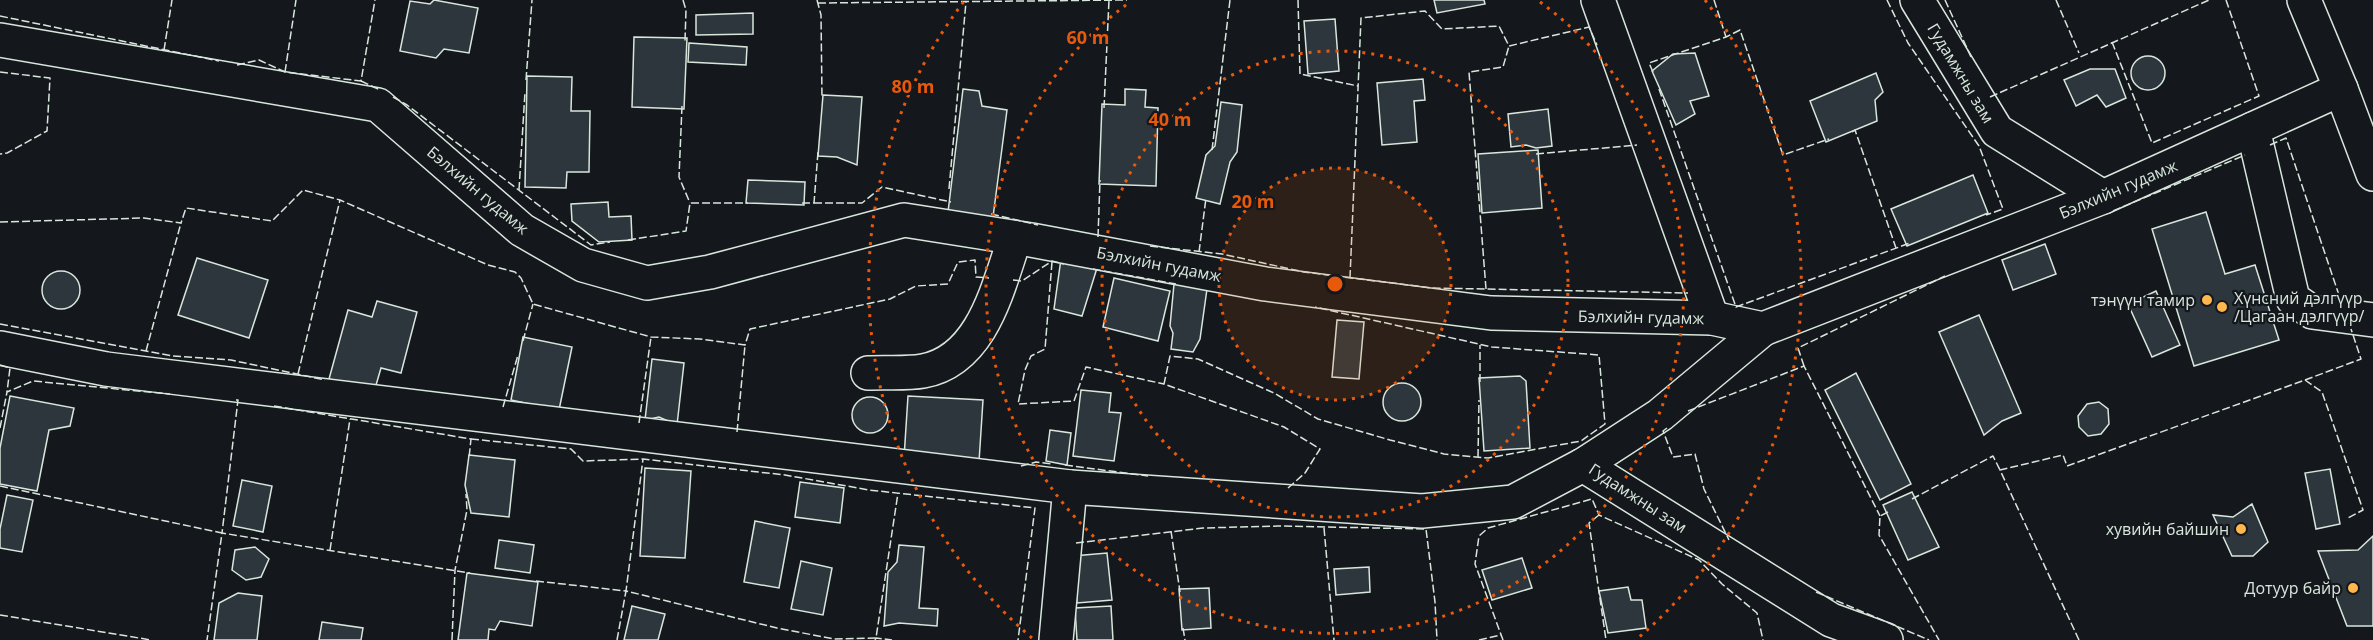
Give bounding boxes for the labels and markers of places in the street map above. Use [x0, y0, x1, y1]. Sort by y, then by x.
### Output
centre of rings [1325, 274, 1345, 294]
place label: Хүнсний дэлгүүр /Цагаан дэлгүүр/ [2234, 287, 2364, 327]
place label: тэнүүн тамир [2091, 289, 2195, 311]
marker: тэнүүн тамир [2200, 293, 2214, 307]
marker: Хүнсний дэлгүүр /Цагаан дэлгүүр/ [2215, 300, 2229, 314]
place label: хувийн байшин [2106, 518, 2229, 540]
marker: хувийн байшин [2234, 522, 2248, 536]
place label: Дотуур байр [2245, 577, 2341, 599]
marker: Дотуур байр [2346, 581, 2360, 595]

